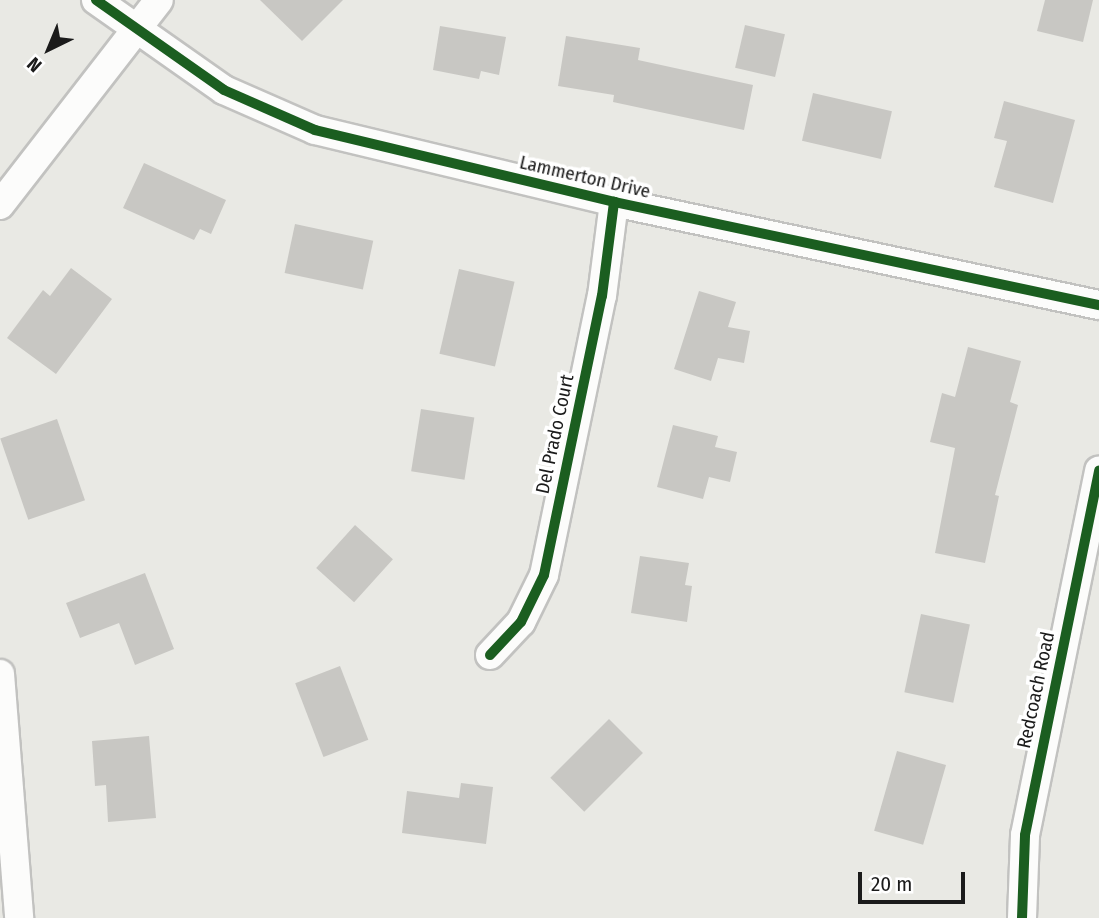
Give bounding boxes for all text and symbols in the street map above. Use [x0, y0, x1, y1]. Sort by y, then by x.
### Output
north arrow [14, 14, 84, 84]
text: N [22, 52, 46, 77]
street label: Lammerton Drive [517, 151, 653, 203]
street label: Del Prado Court [531, 372, 579, 496]
street label: Redcoach Road [1013, 630, 1059, 750]
scale bar [861, 858, 968, 902]
text: 20 m [871, 871, 912, 897]

